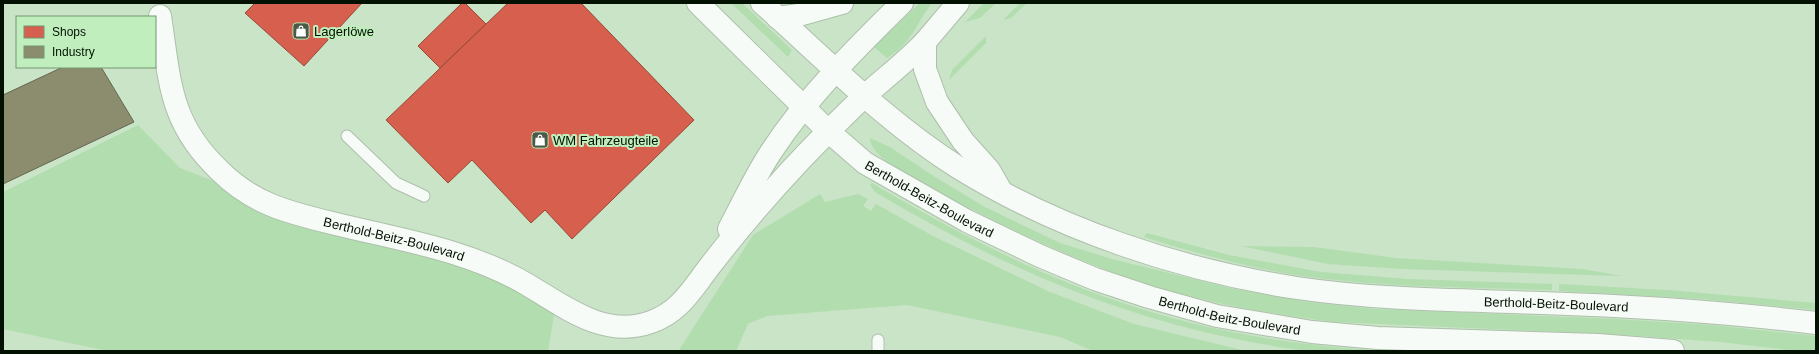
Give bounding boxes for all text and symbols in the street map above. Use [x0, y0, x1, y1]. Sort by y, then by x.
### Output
legend [16, 16, 156, 68]
shop icon: Lagerlöwe [291, 21, 311, 41]
place label: Lagerlöwe [314, 24, 374, 39]
text: Shops [52, 25, 86, 39]
text: Industry [52, 45, 95, 59]
shop icon: WM Fahrzeugteile [530, 130, 550, 150]
place label: WM Fahrzeugteile [553, 133, 658, 148]
street label: Berthold-Beitz-Boulevard [862, 157, 996, 240]
street label: Berthold-Beitz-Boulevard [322, 214, 467, 264]
street label: Berthold-Beitz-Boulevard [1157, 293, 1302, 337]
street label: Berthold-Beitz-Boulevard [1484, 294, 1629, 314]

